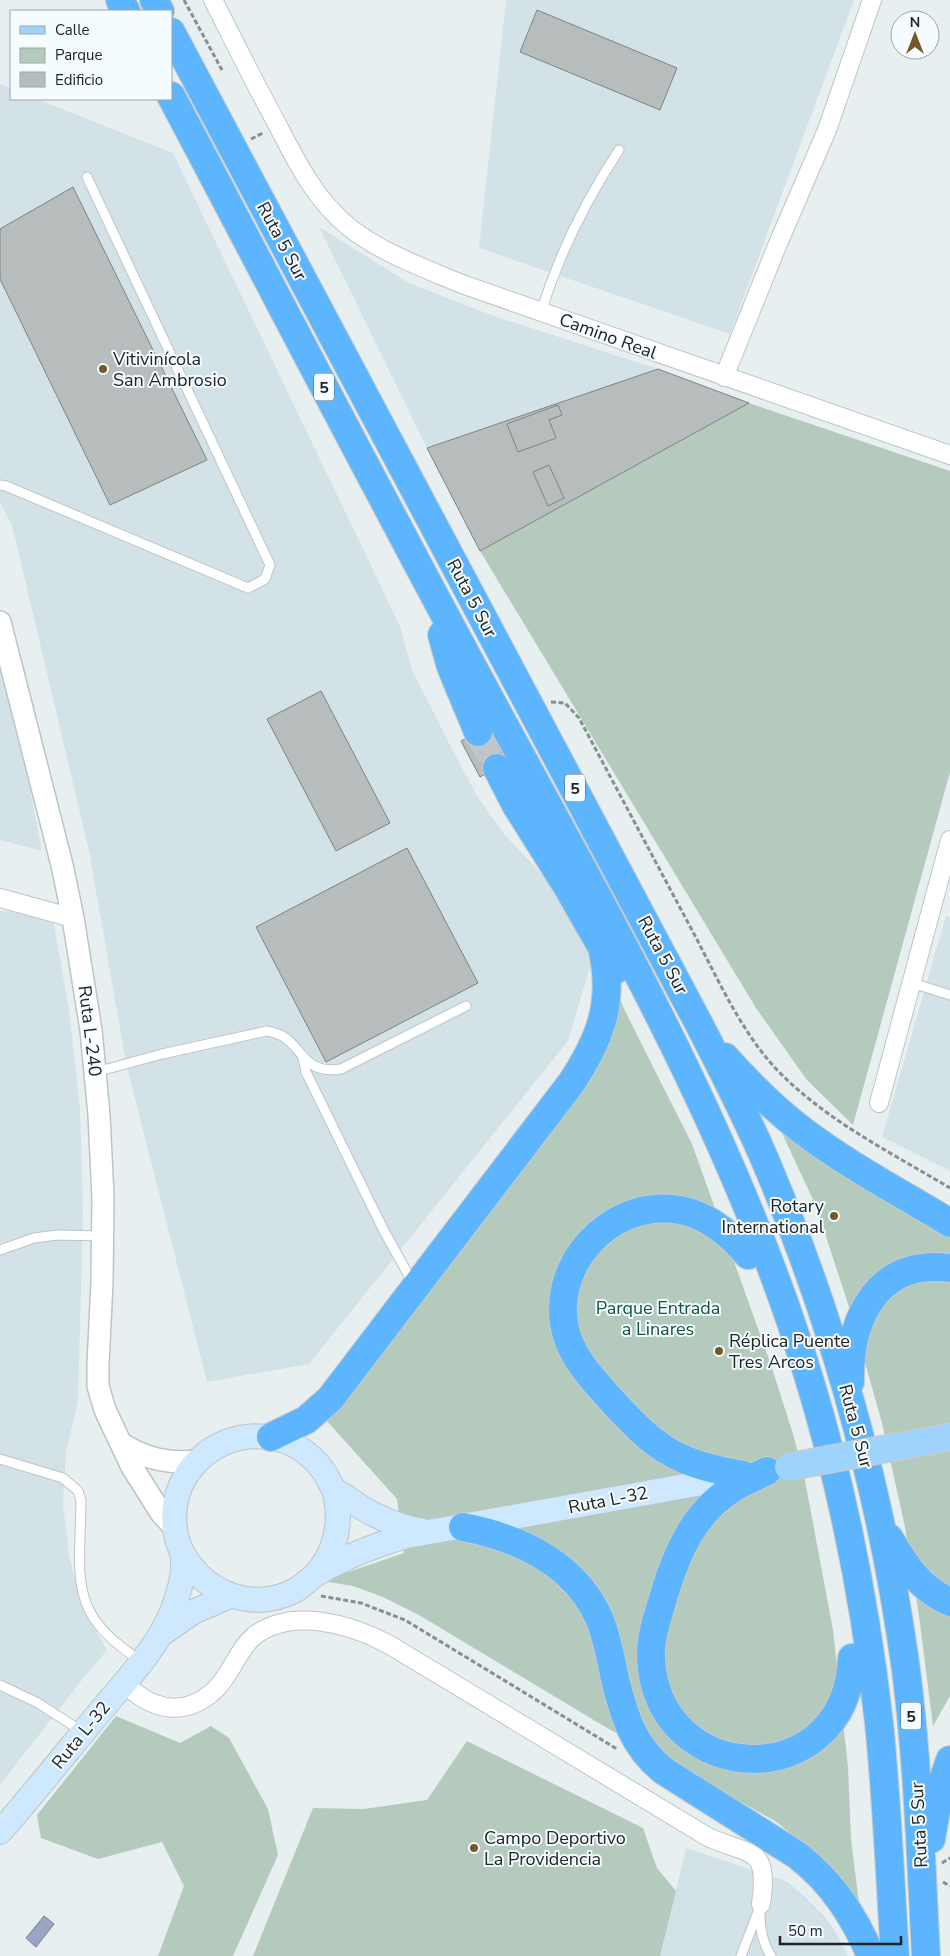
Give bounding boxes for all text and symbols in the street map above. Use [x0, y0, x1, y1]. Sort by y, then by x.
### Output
legend [10, 10, 172, 100]
north arrow [890, 10, 940, 60]
text: N [910, 13, 920, 32]
text: Calle [55, 20, 90, 40]
text: Parque [55, 45, 103, 65]
text: Edificio [55, 70, 103, 90]
street label: Ruta 5 Sur [251, 198, 313, 285]
street label: Camino Real [556, 307, 661, 365]
place label: Vitivinícola San Ambrosio [112, 347, 227, 392]
marker: Vitivinícola San Ambrosio [97, 363, 109, 375]
road number: 5 [314, 374, 334, 401]
street label: Ruta 5 Sur [441, 555, 503, 642]
road number: 5 [565, 774, 585, 801]
street label: Ruta 5 Sur [632, 912, 694, 999]
street label: Ruta L-240 [72, 984, 108, 1078]
place label: Rotary International [722, 1194, 825, 1239]
marker: Rotary International [828, 1210, 840, 1222]
park label: Parque Entrada a Linares [596, 1296, 720, 1341]
place label: Réplica Puente Tres Arcos [729, 1329, 850, 1374]
marker: Réplica Puente Tres Arcos [713, 1345, 725, 1357]
street label: Ruta 5 Sur [833, 1382, 879, 1471]
street label: Ruta L-32 [566, 1480, 650, 1520]
street label: Ruta L-32 [46, 1696, 116, 1774]
road number: 5 [901, 1702, 921, 1730]
street label: Ruta 5 Sur [905, 1781, 933, 1868]
place label: Campo Deportivo La Providencia [484, 1826, 626, 1871]
marker: Campo Deportivo La Providencia [468, 1842, 480, 1854]
scale bar [780, 1914, 901, 1946]
text: 50 m [788, 1921, 823, 1941]

